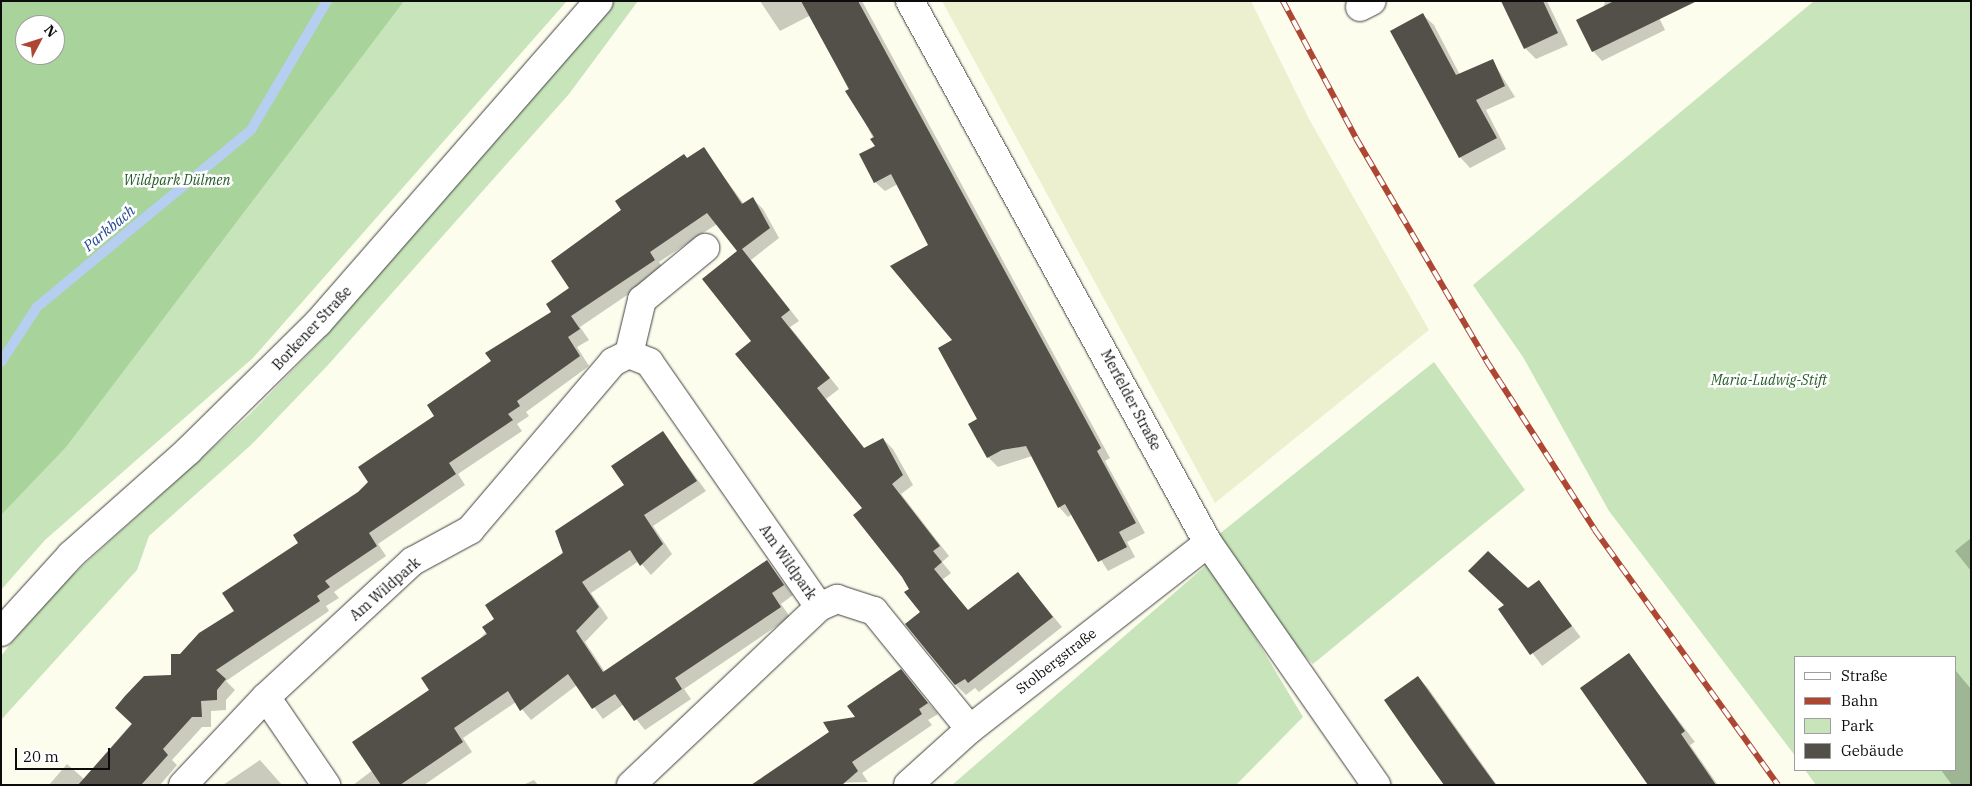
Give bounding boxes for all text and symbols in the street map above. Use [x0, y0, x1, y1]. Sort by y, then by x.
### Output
north arrow [15, 15, 65, 65]
text: N [40, 21, 61, 41]
park label: Wildpark Dülmen [124, 172, 230, 188]
water label: Parkbach [80, 201, 138, 255]
street label: Borkener Straße [269, 283, 355, 373]
street label: Merfelder Straße [1097, 347, 1165, 453]
park label: Maria-Ludwig-Stift [1711, 372, 1827, 388]
street label: Am Wildpark [756, 521, 820, 603]
street label: Am Wildpark [347, 554, 423, 624]
street label: Stolbergstraße [1013, 624, 1099, 698]
legend [1794, 656, 1957, 771]
text: Straße [1841, 666, 1888, 685]
text: Bahn [1841, 691, 1878, 710]
text: Park [1841, 716, 1874, 735]
scale bar [18, 738, 112, 770]
text: Gebäude [1841, 741, 1904, 760]
text: 20 m [23, 747, 59, 766]

